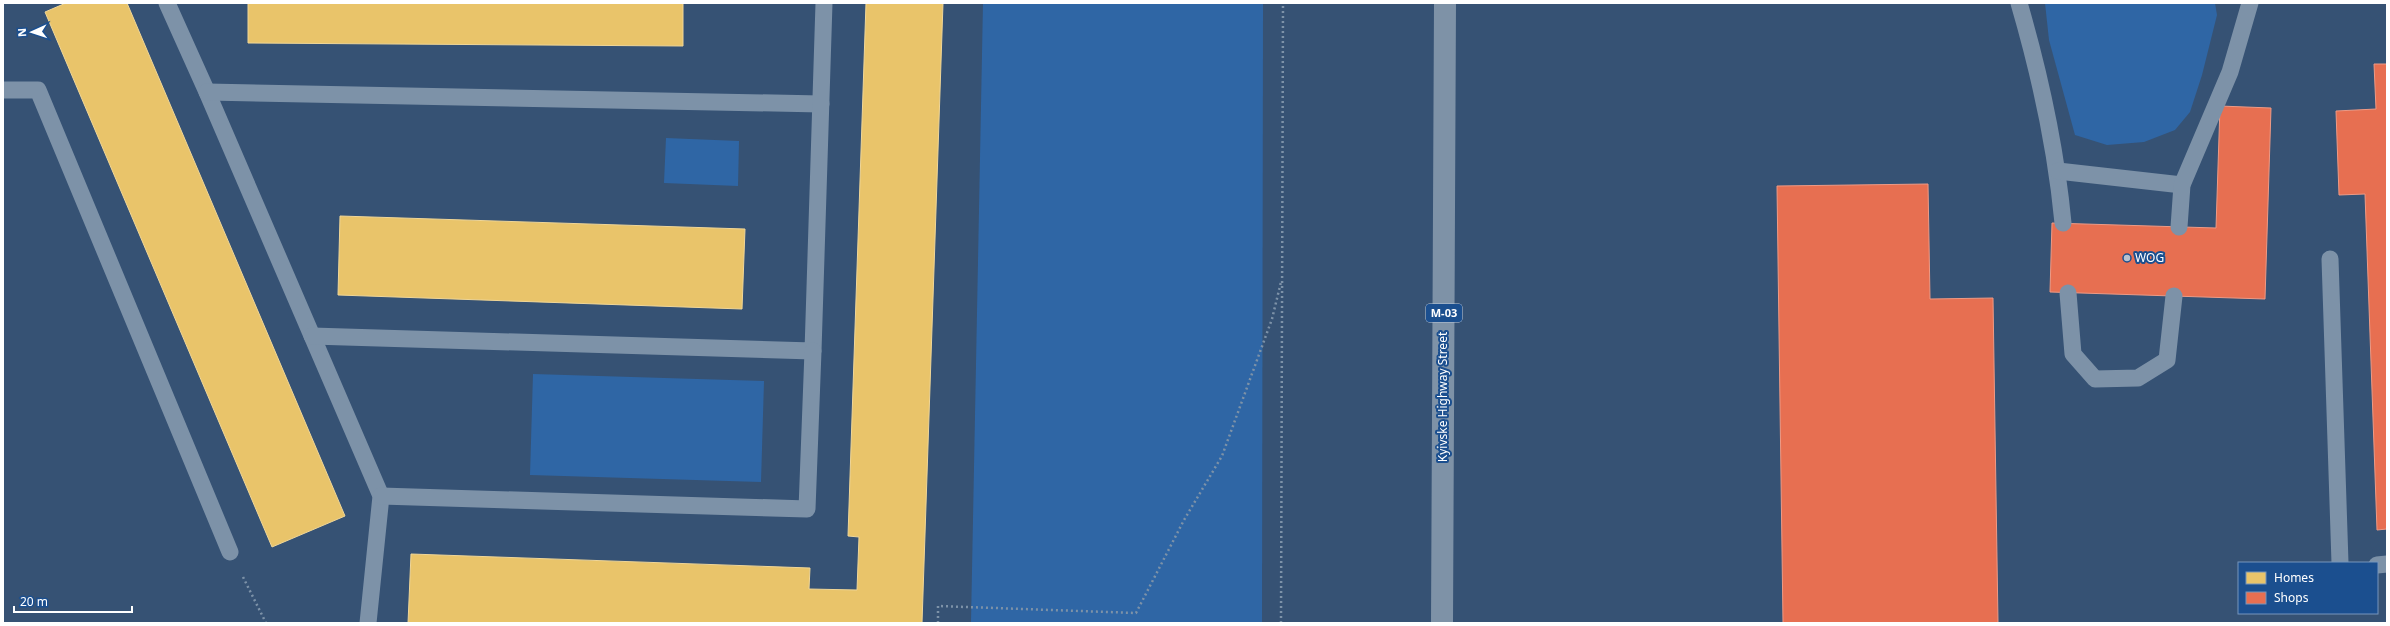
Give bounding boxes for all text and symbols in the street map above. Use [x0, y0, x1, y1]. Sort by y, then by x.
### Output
north arrow [12, 12, 52, 52]
text: N [14, 28, 29, 37]
place label: WOG [2135, 249, 2164, 266]
marker: WOG [2122, 253, 2132, 263]
road number: М-03 [1426, 304, 1462, 322]
street label: Kyivske Highway Street [1434, 331, 1451, 462]
legend [2238, 562, 2378, 614]
text: Homes [2274, 569, 2314, 586]
scale bar [14, 588, 132, 614]
text: Shops [2274, 589, 2309, 606]
text: 20 m [20, 593, 48, 610]

